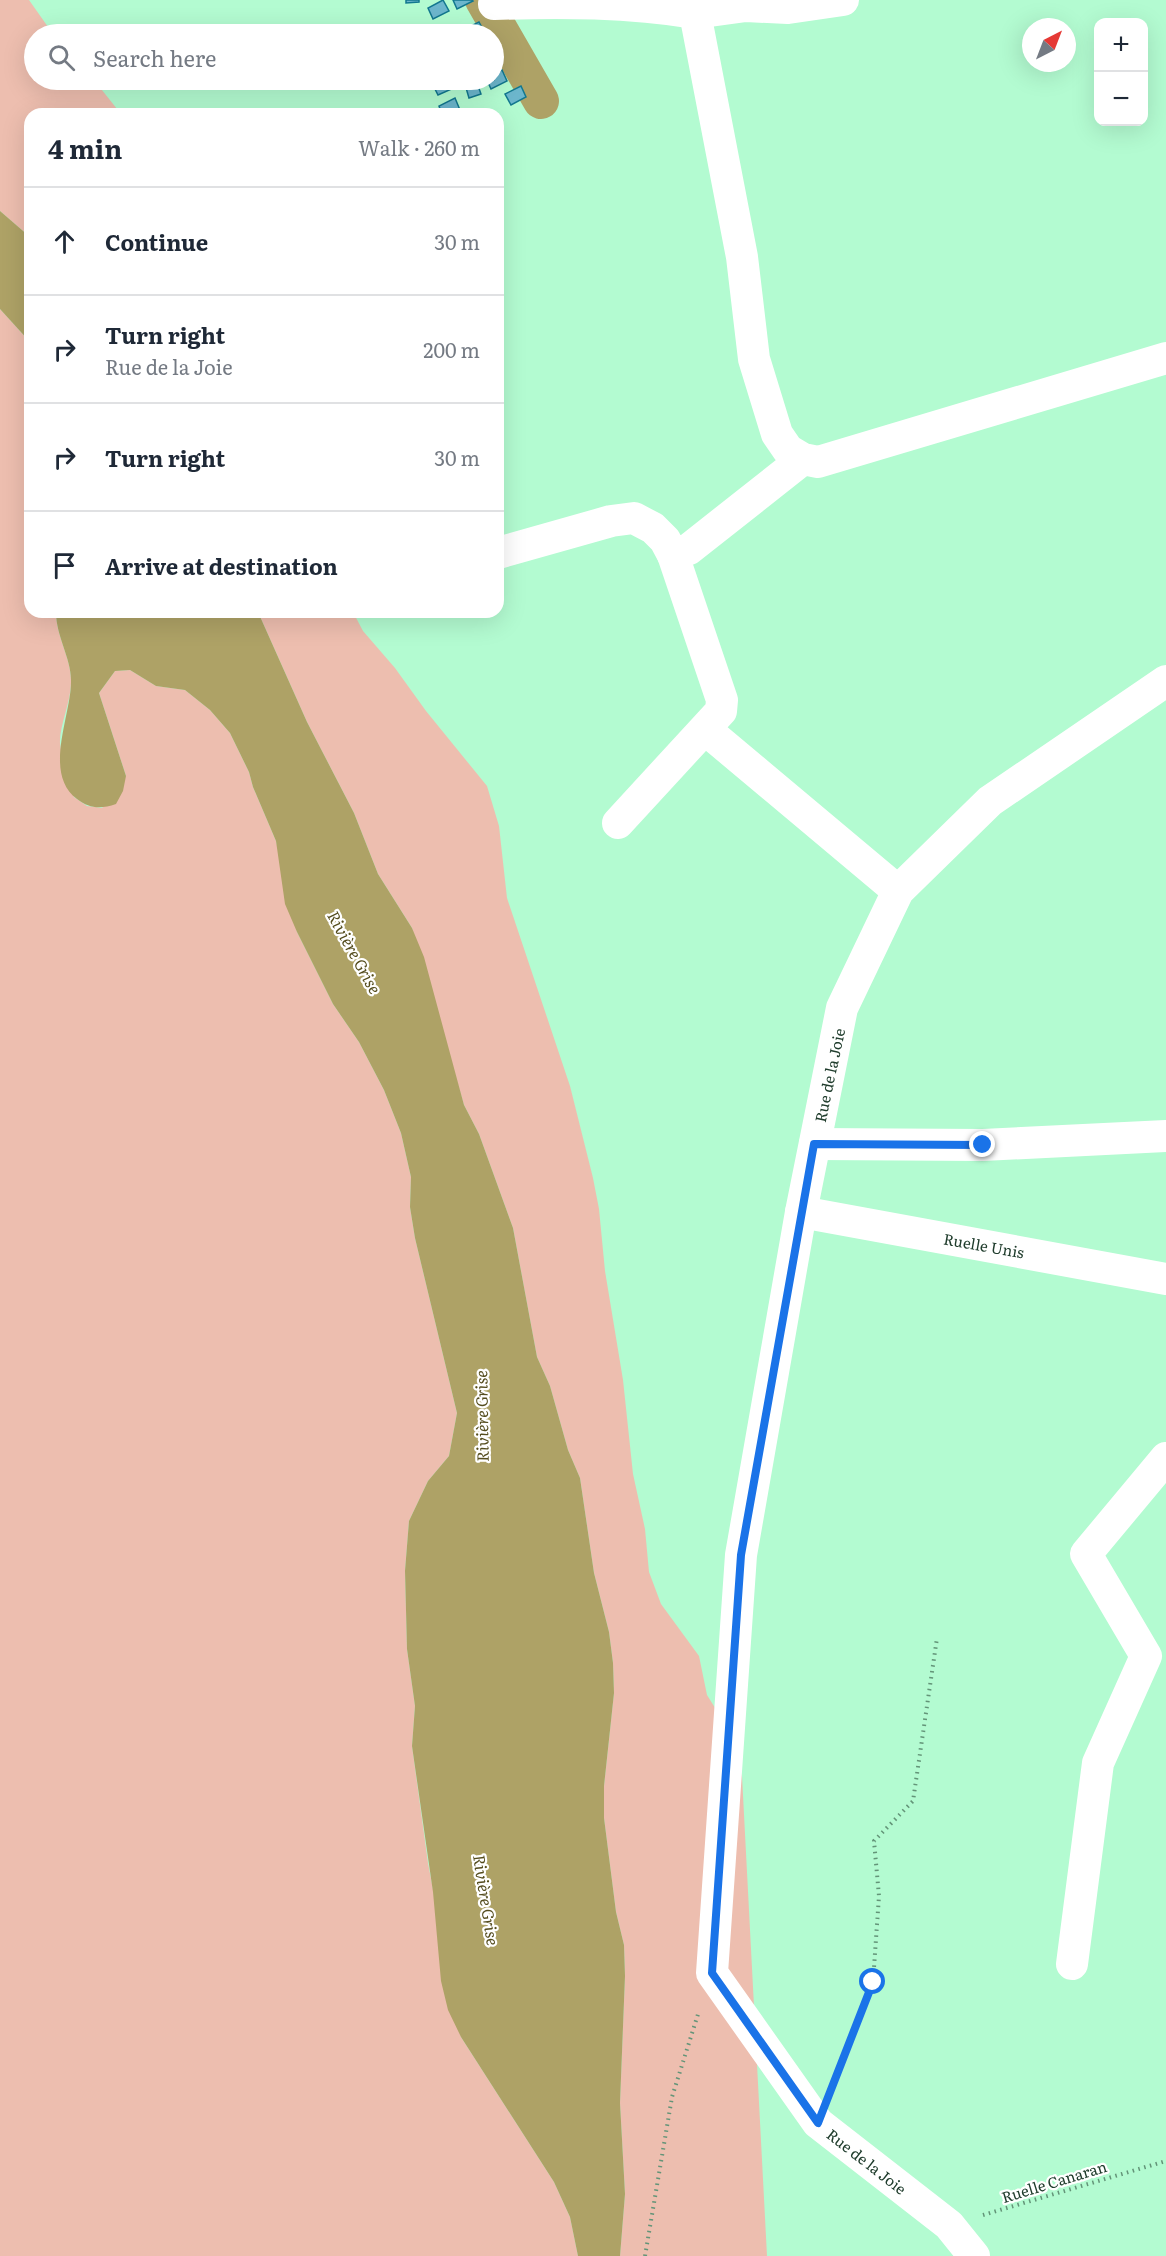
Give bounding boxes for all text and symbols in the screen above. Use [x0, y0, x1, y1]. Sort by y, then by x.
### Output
north arrow [1022, 18, 1076, 72]
map controls [1094, 18, 1148, 126]
button: + [1094, 18, 1148, 72]
search box [24, 24, 504, 90]
icon: search [45, 41, 78, 74]
text: Search here [93, 41, 216, 74]
button: − [1094, 72, 1148, 126]
text: 4 min [48, 128, 122, 167]
text: Walk · 260 m [358, 132, 480, 162]
icon: ahead [48, 225, 81, 258]
text: Continue [105, 225, 208, 258]
text: 30 m [434, 226, 480, 256]
text: Turn right [105, 318, 225, 351]
icon: right [48, 333, 81, 366]
text: 200 m [423, 334, 480, 364]
text: Rue de la Joie [105, 351, 233, 381]
icon: right [48, 441, 81, 474]
text: Turn right [105, 441, 225, 474]
text: 30 m [434, 442, 480, 472]
icon: arrive [48, 549, 81, 582]
text: Arrive at destination [105, 549, 338, 582]
water label: Rivière Grise [322, 906, 388, 998]
street label: Rue de la Joie [808, 1026, 850, 1124]
route end [969, 1131, 995, 1157]
street label: Ruelle Unis [942, 1227, 1026, 1263]
water label: Rivière Grise [468, 1370, 494, 1462]
water label: Rivière Grise [468, 1853, 506, 1947]
route start [859, 1968, 885, 1994]
street label: Rue de la Joie [822, 2122, 912, 2200]
street label: Ruelle Canaran [998, 2154, 1110, 2208]

